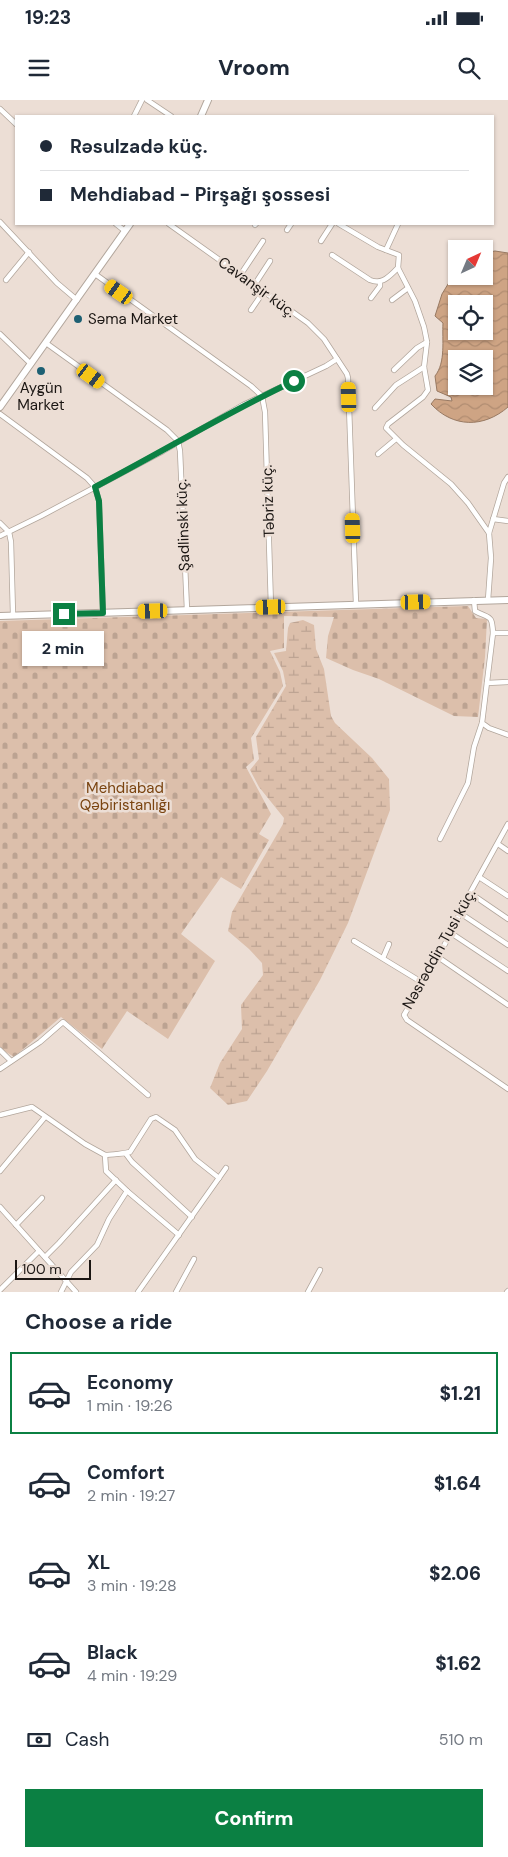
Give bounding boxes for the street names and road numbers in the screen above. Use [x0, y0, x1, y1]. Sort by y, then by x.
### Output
street label: Cavanşir küç. [214, 252, 300, 322]
street label: Təbriz küç. [257, 464, 279, 538]
street label: Şadlinski küç. [171, 479, 195, 571]
street label: Nəsrəddin Tusi küç. [398, 885, 480, 1013]

